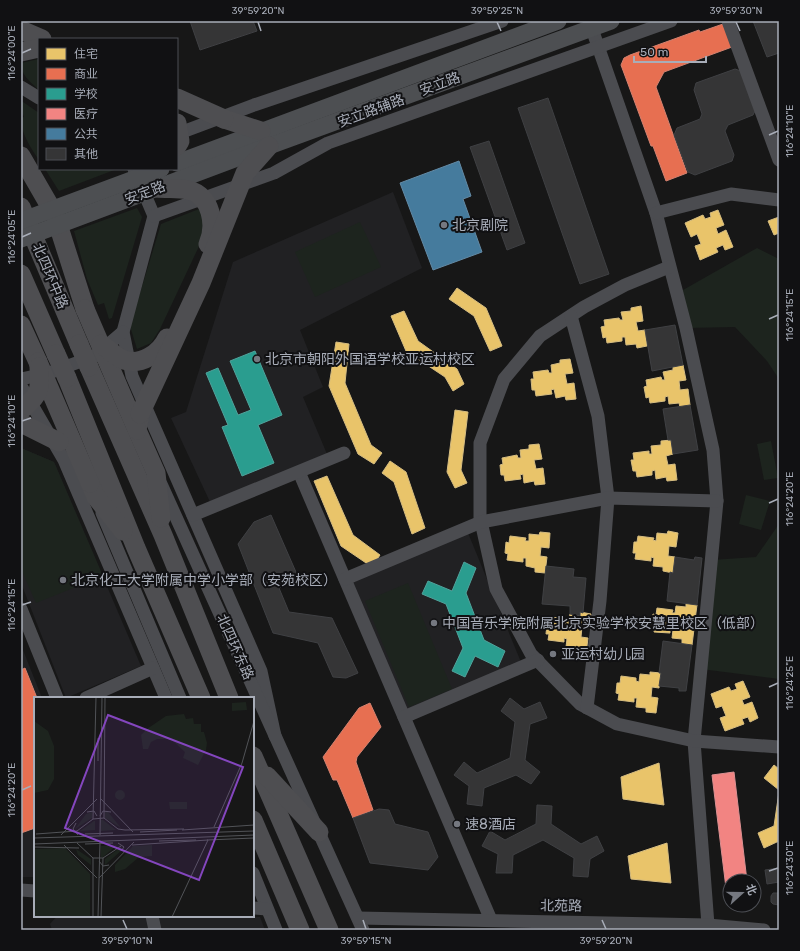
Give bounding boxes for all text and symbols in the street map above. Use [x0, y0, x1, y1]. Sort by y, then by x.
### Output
text: 39°59'20"N [232, 5, 284, 17]
text: 39°59'25"N [471, 5, 523, 17]
text: 39°59'30"N [710, 5, 763, 17]
text: 116°24'00"E [6, 26, 18, 80]
legend [38, 38, 178, 170]
scale bar [634, 38, 706, 64]
text: 50 m [640, 45, 668, 59]
text: 住宅 [74, 47, 98, 61]
text: 商业 [74, 67, 98, 81]
street label: 安立路 [417, 69, 463, 99]
text: 学校 [74, 87, 98, 101]
street label: 安立路辅路 [335, 91, 407, 131]
text: 116°24'10"E [784, 105, 796, 157]
text: 医疗 [74, 107, 98, 121]
text: 公共 [74, 127, 98, 141]
text: 其他 [74, 147, 98, 161]
street label: 安定路 [122, 178, 168, 208]
text: 116°24'05"E [6, 210, 18, 264]
place label: 北京剧院 [452, 217, 508, 234]
marker: 北京剧院 [439, 220, 449, 230]
street label: 北四环中路 [29, 240, 71, 312]
text: 116°24'15"E [784, 289, 796, 341]
place label: 北京市朝阳外国语学校亚运村校区 [265, 351, 475, 368]
marker: 北京市朝阳外国语学校亚运村校区 [252, 354, 262, 364]
text: 116°24'10"E [6, 395, 18, 447]
text: 116°24'20"E [784, 472, 796, 526]
place label: 北京化工大学附属中学小学部（安苑校区） [71, 572, 337, 589]
marker: 北京化工大学附属中学小学部（安苑校区） [58, 575, 68, 585]
text: 116°24'15"E [6, 579, 18, 631]
street label: 北四环东路 [213, 612, 257, 682]
place label: 中国音乐学院附属北京实验学校安慧里校区（低部） [442, 615, 764, 632]
marker: 中国音乐学院附属北京实验学校安慧里校区（低部） [429, 618, 439, 628]
place label: 亚运村幼儿园 [561, 646, 645, 663]
marker: 亚运村幼儿园 [548, 649, 558, 659]
text: 116°24'25"E [784, 656, 796, 710]
inset map [34, 697, 254, 917]
text: 116°24'20"E [6, 763, 18, 817]
place label: 速8酒店 [465, 816, 516, 833]
marker: 速8酒店 [452, 819, 462, 829]
text: 116°24'30"E [784, 841, 796, 895]
north arrow [722, 873, 762, 913]
text: 北 [743, 882, 759, 897]
street label: 北苑路 [540, 897, 582, 915]
text: 39°59'10"N [101, 935, 153, 947]
text: 39°59'15"N [341, 935, 391, 947]
text: 39°59'20"N [580, 935, 632, 947]

